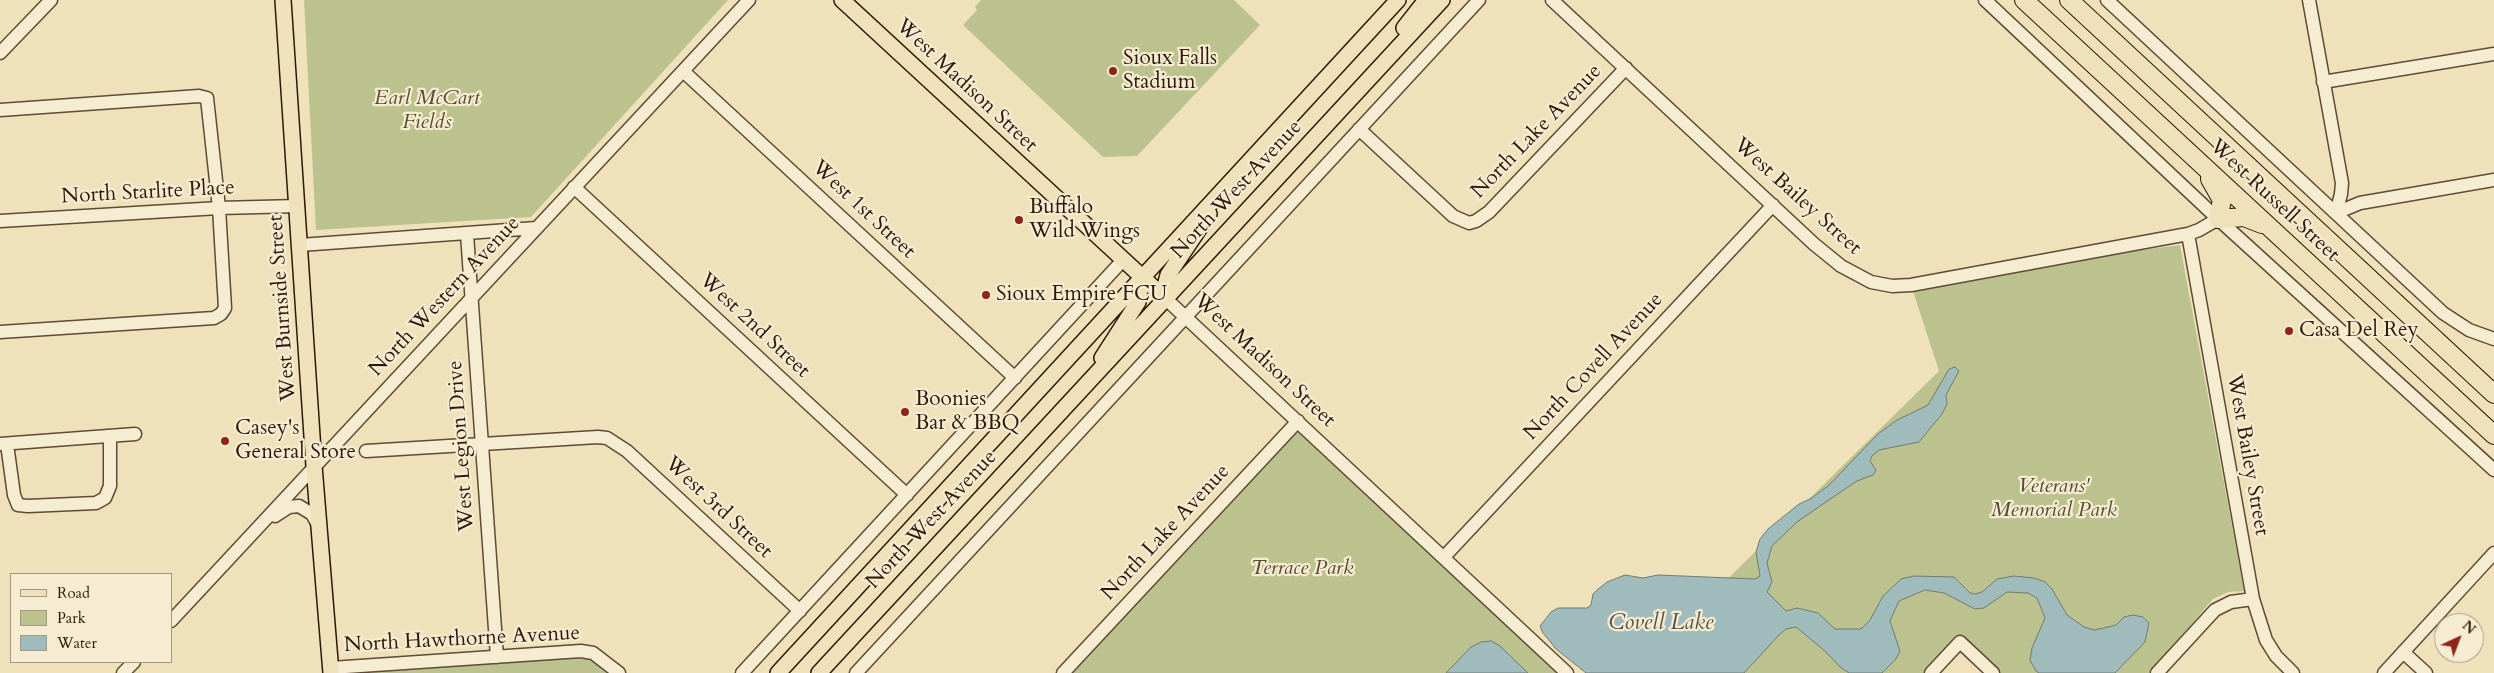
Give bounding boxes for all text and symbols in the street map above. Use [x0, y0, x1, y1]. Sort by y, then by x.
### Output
street label: West Madison Street [890, 14, 1042, 158]
place label: Sioux Falls Stadium [1123, 46, 1217, 96]
street label: North Lake Avenue [1466, 60, 1608, 204]
marker: Sioux Falls Stadium [1107, 65, 1119, 77]
park label: Earl McCart Fields [374, 86, 480, 136]
street label: North West Avenue [1166, 115, 1308, 265]
street label: West Bailey Street [1728, 133, 1866, 261]
street label: West Russell Street [2204, 134, 2344, 268]
street label: West 1st Street [806, 156, 920, 264]
street label: North Starlite Place [61, 176, 235, 210]
place label: Buffalo Wild Wings [1029, 195, 1140, 245]
street label: North Western Avenue [364, 212, 526, 382]
street label: West Burnside Street [264, 214, 302, 402]
marker: Buffalo Wild Wings [1013, 214, 1025, 226]
street label: West 2nd Street [693, 268, 815, 384]
place label: Sioux Empire FCU [996, 282, 1167, 308]
street label: North Covell Avenue [1519, 288, 1669, 446]
marker: Sioux Empire FCU [980, 289, 992, 301]
street label: West Madison Street [1188, 289, 1340, 433]
place label: Casa Del Rey [2299, 318, 2419, 344]
marker: Casa Del Rey [2283, 325, 2295, 337]
street label: West Legion Drive [443, 359, 481, 533]
street label: West Bailey Street [2220, 372, 2274, 538]
place label: Boonies Bar & BBQ [915, 387, 1020, 437]
marker: Boonies Bar & BBQ [899, 406, 911, 418]
place label: Casey's General Store [235, 416, 356, 466]
marker: Casey's General Store [219, 435, 231, 447]
street label: North West Avenue [861, 445, 1003, 595]
street label: West 3rd Street [659, 452, 777, 564]
street label: North Lake Avenue [1096, 460, 1236, 606]
park label: Veterans' Memorial Park [1991, 474, 2117, 524]
park label: Terrace Park [1251, 556, 1353, 582]
legend [10, 573, 172, 663]
text: Road [57, 583, 90, 603]
text: Park [57, 608, 86, 628]
water label: Covell Lake [1609, 611, 1713, 637]
north arrow [2434, 613, 2484, 663]
text: N [2458, 616, 2480, 638]
street label: North Hawthorne Avenue [343, 621, 581, 659]
text: Water [57, 633, 97, 653]

